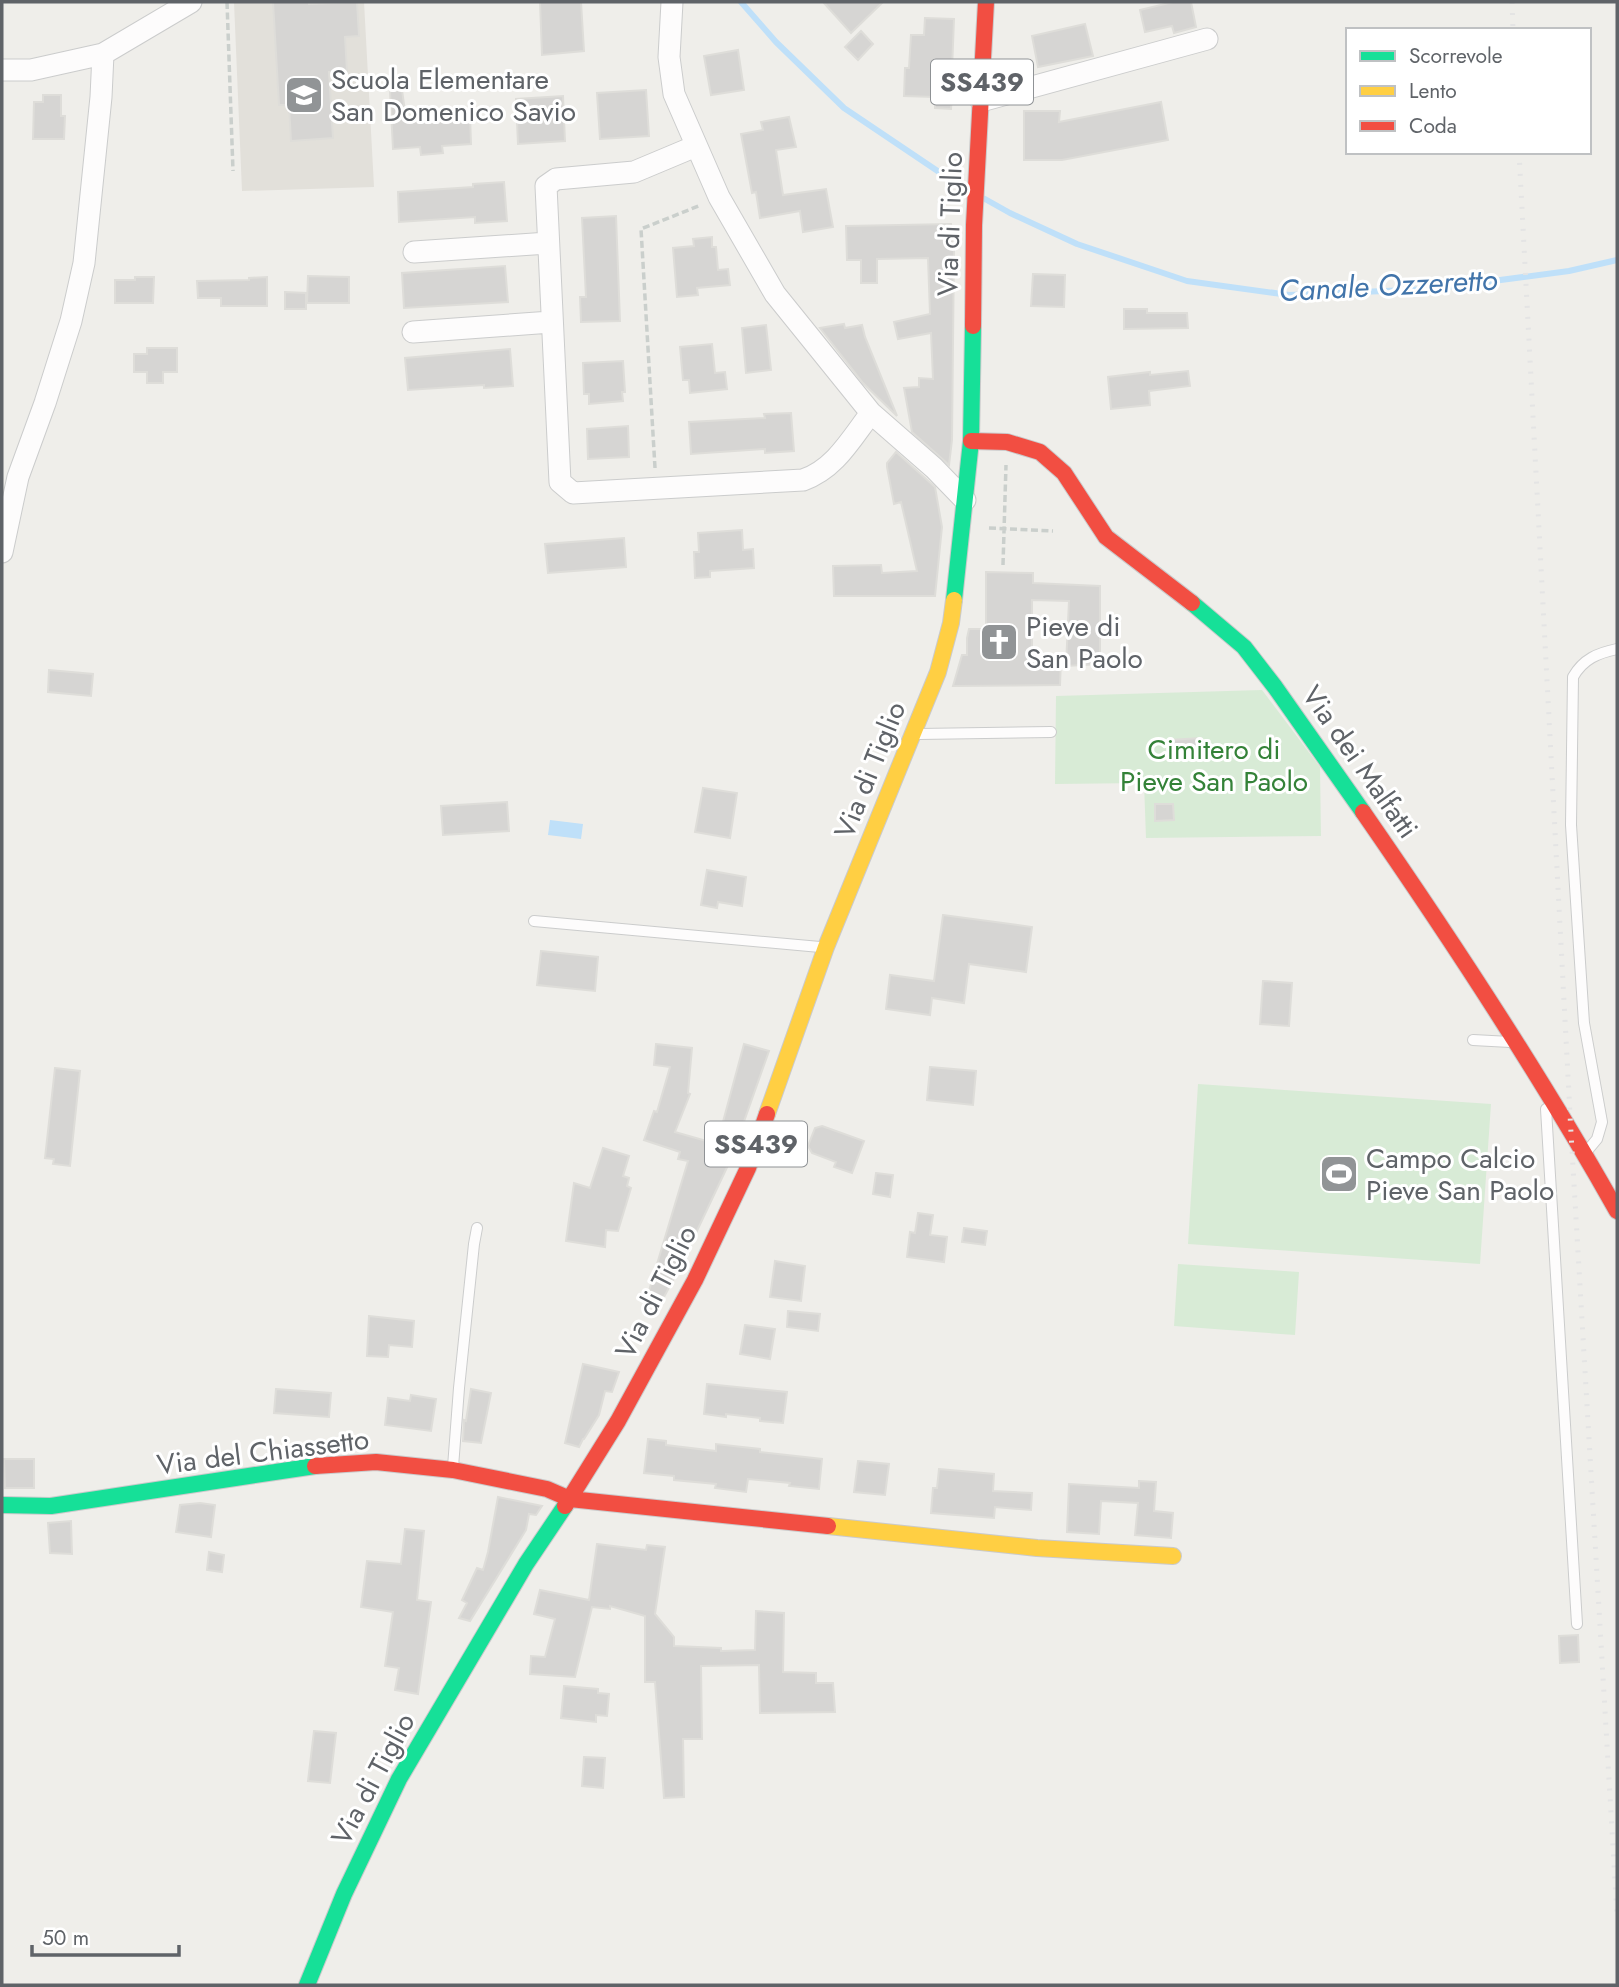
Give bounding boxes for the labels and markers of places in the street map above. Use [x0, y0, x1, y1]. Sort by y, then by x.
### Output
place label: Scuola Elementare San Domenico Savio [331, 59, 576, 132]
school or university icon: Scuola Elementare San Domenico Savio [283, 74, 325, 116]
place label: Pieve di San Paolo [1026, 606, 1143, 679]
church icon: Pieve di San Paolo [978, 621, 1020, 663]
place label: Campo Calcio Pieve San Paolo [1366, 1138, 1554, 1211]
sports icon: Campo Calcio Pieve San Paolo [1318, 1153, 1360, 1195]

